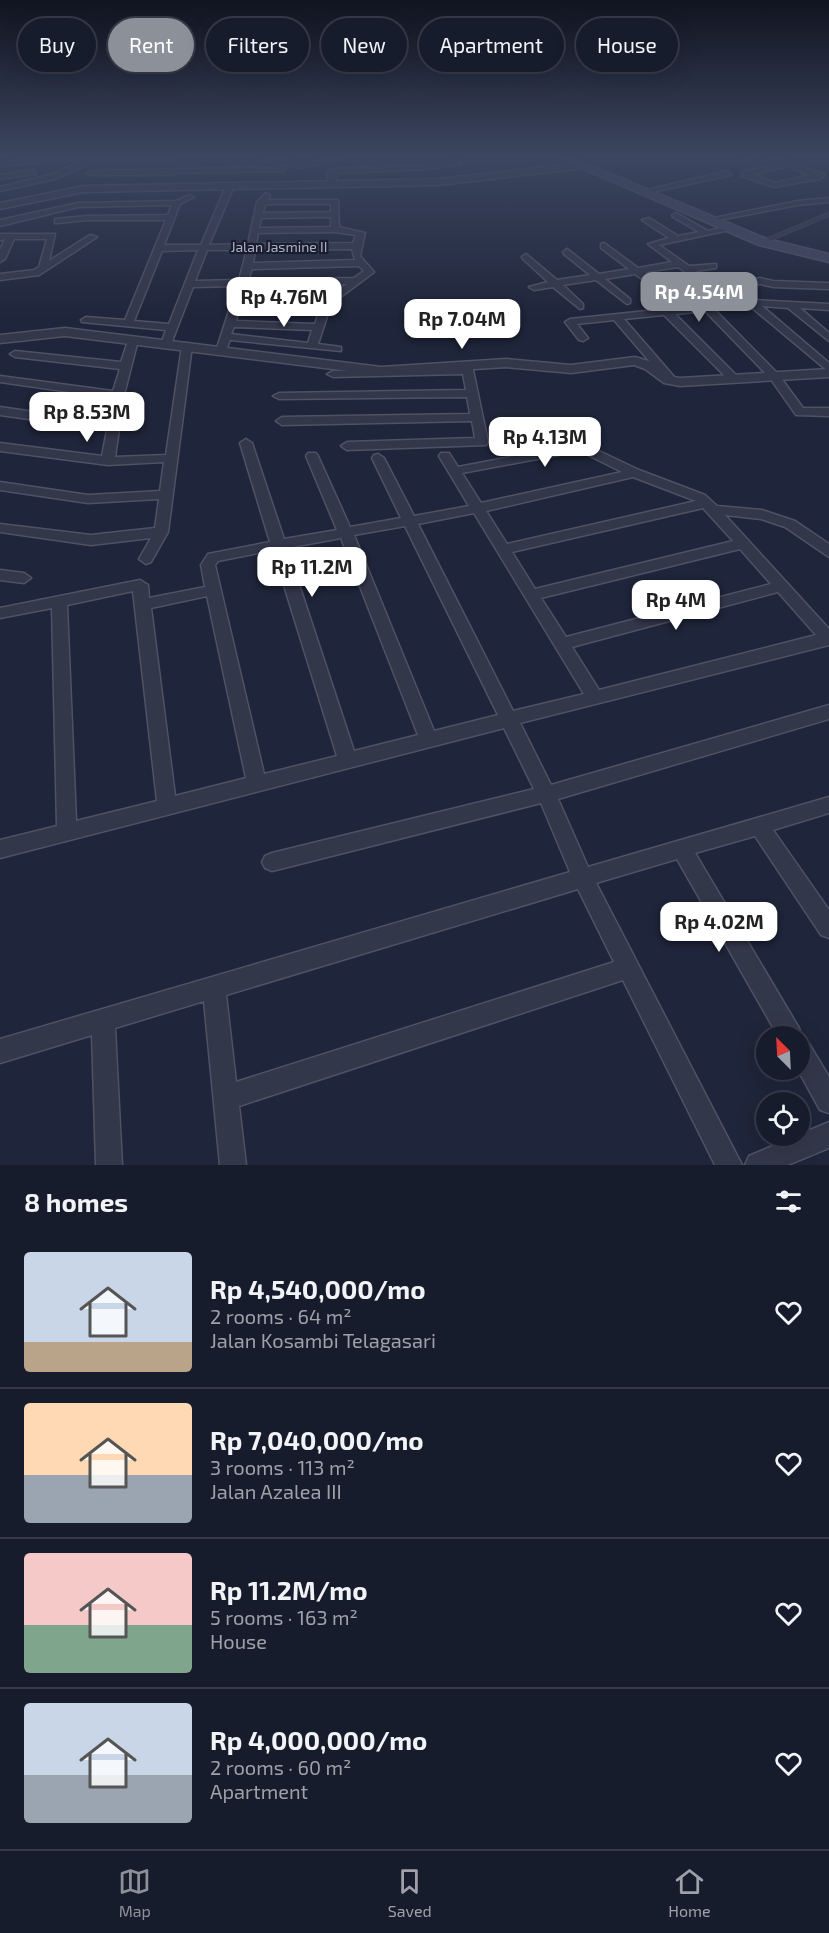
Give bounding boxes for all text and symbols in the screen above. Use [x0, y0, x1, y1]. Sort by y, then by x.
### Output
chip: Buy [18, 18, 96, 72]
chip: Rent [108, 18, 194, 72]
chip: Filters [206, 18, 309, 72]
chip: New [321, 18, 407, 72]
chip: Apartment [419, 18, 564, 72]
chip: House [576, 18, 678, 72]
street label: Jalan Jasmine II [231, 238, 327, 255]
pin: Rp 4.54M [637, 272, 761, 323]
pin: Rp 4.76M [222, 277, 346, 328]
text: Rp 4.54M [655, 279, 743, 303]
text: Rp 4.76M [241, 284, 327, 308]
pin: Rp 7.04M [400, 299, 524, 350]
text: Rp 7.04M [418, 306, 506, 330]
pin: Rp 8.53M [25, 392, 149, 443]
text: Rp 8.53M [43, 399, 131, 423]
pin: Rp 4.13M [483, 417, 607, 468]
text: Rp 4.13M [503, 424, 587, 448]
pin: Rp 11.2M [250, 547, 374, 598]
text: Rp 11.2M [271, 554, 353, 578]
pin: Rp 4M [634, 580, 718, 631]
text: Rp 4M [646, 587, 706, 611]
pin: Rp 4.02M [657, 902, 781, 953]
text: Rp 4.02M [674, 909, 764, 933]
north arrow [756, 1026, 810, 1080]
map controls [756, 1026, 810, 1146]
button: locate [756, 1092, 810, 1146]
icon: filters [772, 1185, 805, 1218]
text: 8 homes [24, 1186, 128, 1217]
text: Rp 4,540,000/mo [210, 1273, 426, 1304]
icon: home [72, 1276, 144, 1348]
icon: heart [772, 1296, 805, 1329]
text: 2 rooms · 64 m² [210, 1304, 352, 1328]
text: Jalan Kosambi Telagasari [210, 1328, 436, 1352]
text: Rp 7,040,000/mo [210, 1424, 424, 1455]
icon: home [72, 1427, 144, 1499]
icon: heart [772, 1447, 805, 1480]
text: 3 rooms · 113 m² [210, 1455, 355, 1479]
text: Jalan Azalea III [210, 1479, 342, 1503]
text: Rp 11.2M/mo [210, 1574, 368, 1605]
icon: home [72, 1577, 144, 1649]
icon: heart [772, 1597, 805, 1630]
text: 5 rooms · 163 m² [210, 1605, 358, 1629]
text: House [210, 1629, 267, 1653]
text: Rp 4,000,000/mo [210, 1724, 427, 1755]
icon: home [72, 1727, 144, 1799]
icon: heart [772, 1747, 805, 1780]
text: 2 rooms · 60 m² [210, 1755, 351, 1779]
text: Apartment [210, 1779, 308, 1803]
tab: Map [118, 1865, 151, 1920]
tab: Saved [388, 1865, 432, 1920]
tab: Home [668, 1865, 711, 1920]

